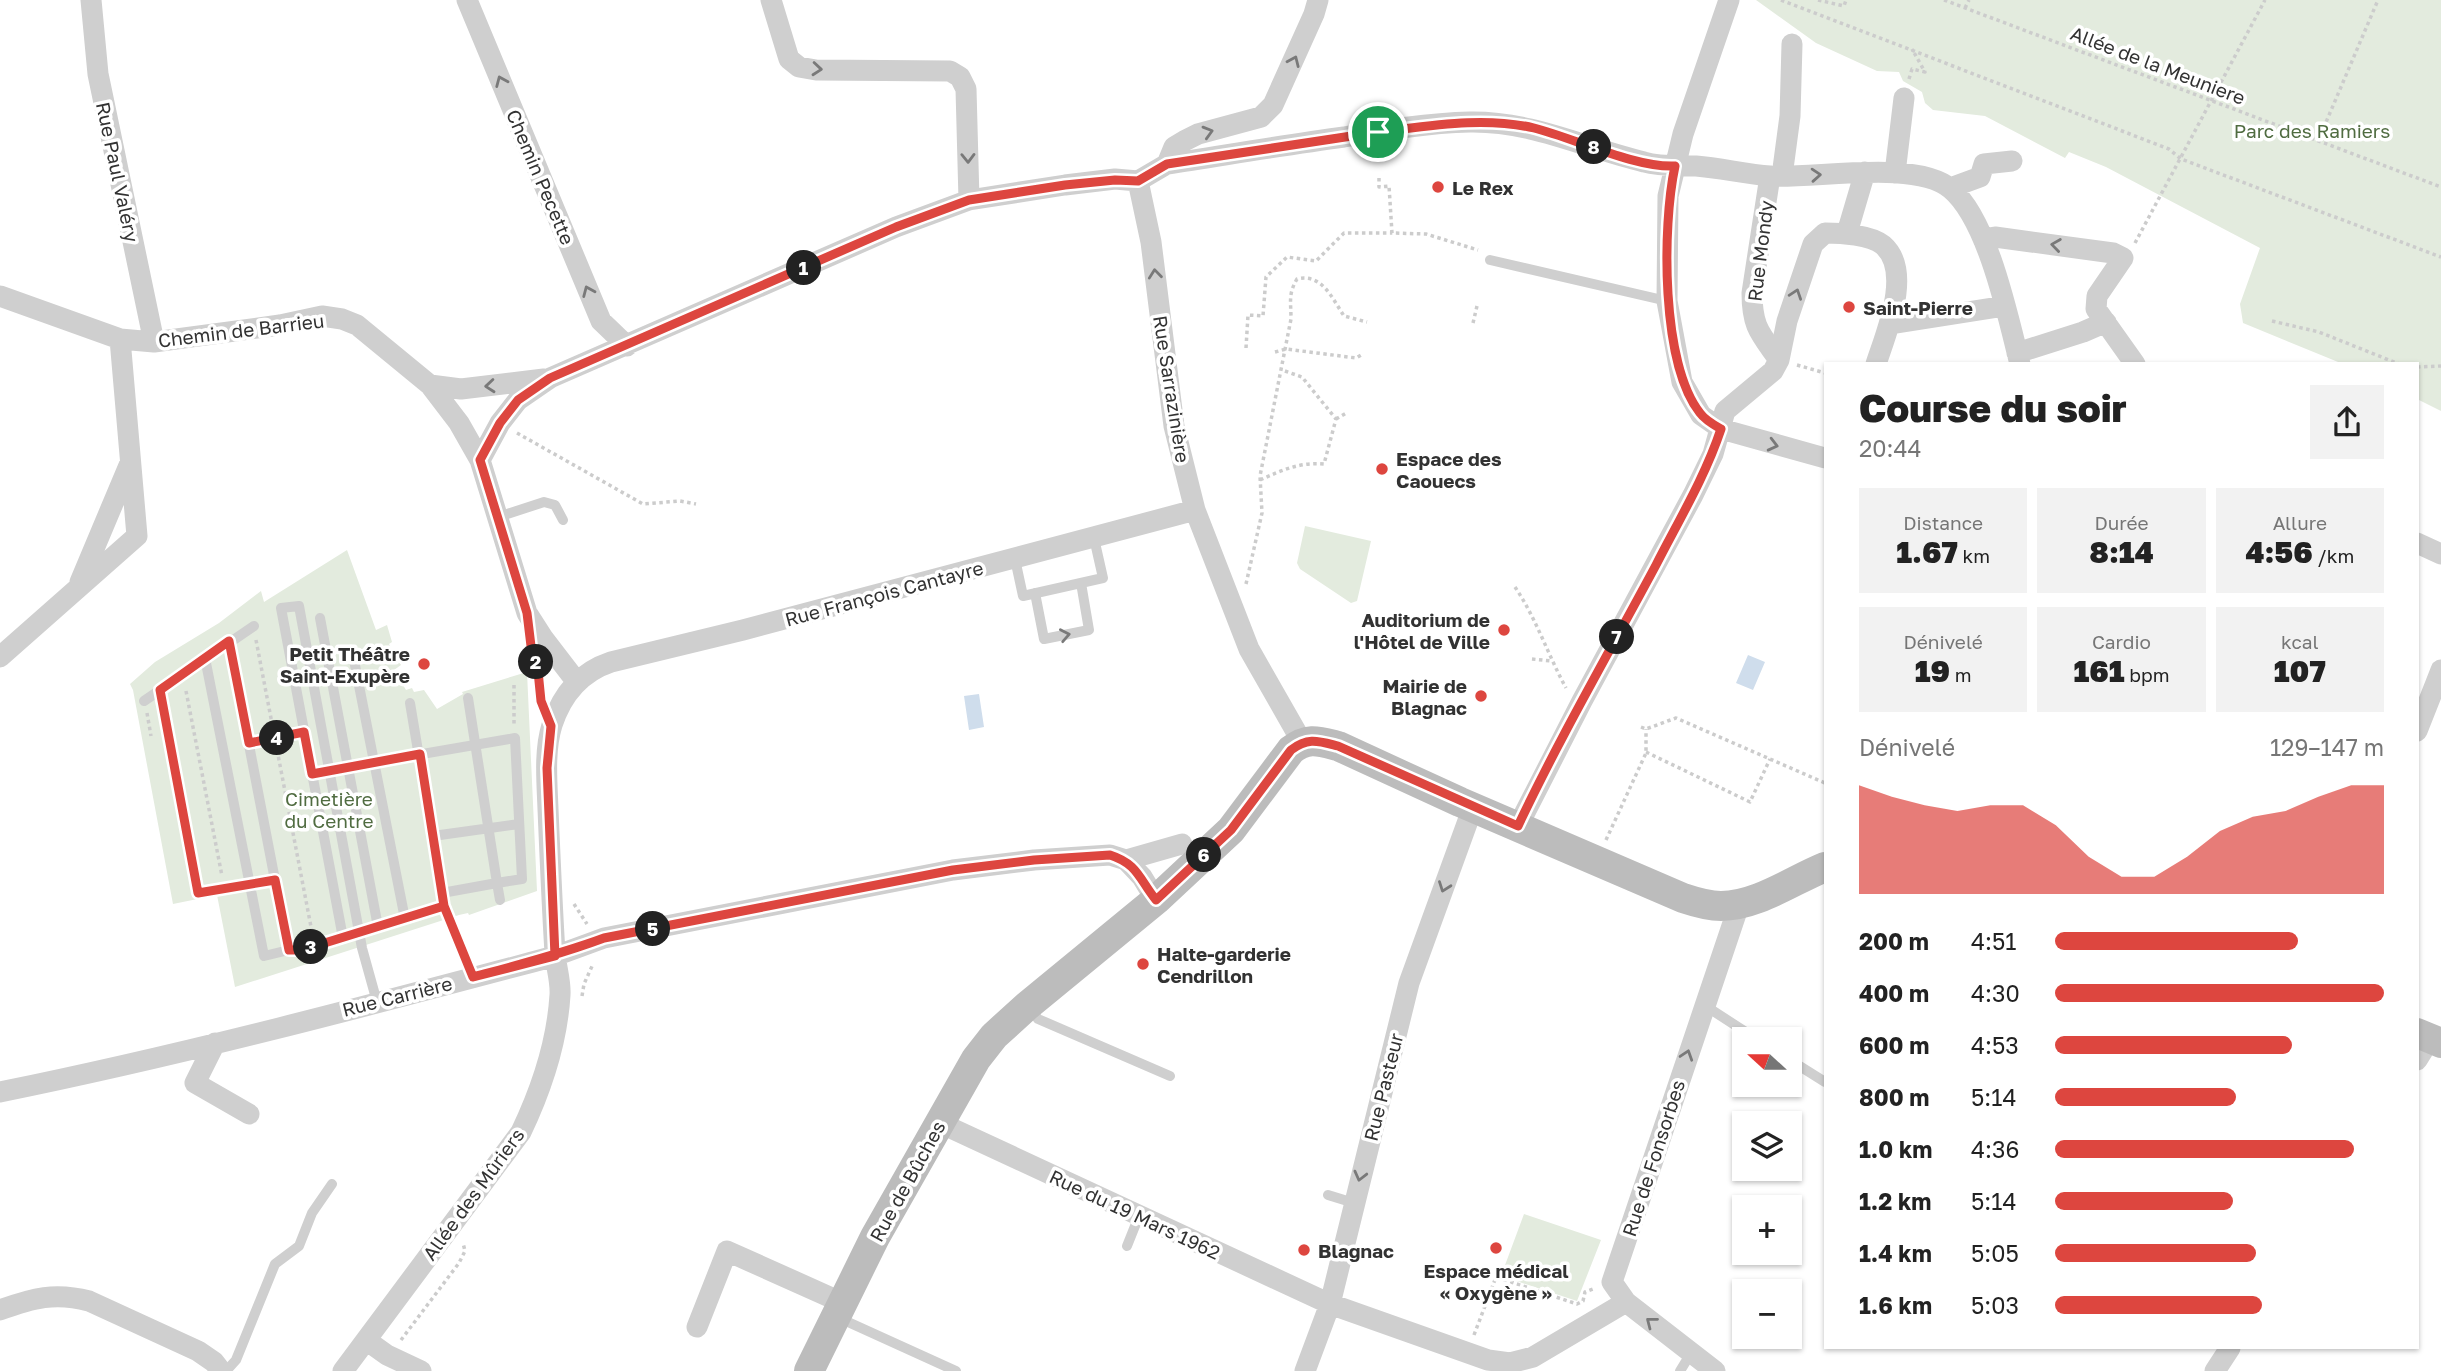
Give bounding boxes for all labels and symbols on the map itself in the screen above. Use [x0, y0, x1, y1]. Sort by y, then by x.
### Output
street label: Allée de la Meuniere [2068, 21, 2248, 109]
one-way arrow [1286, 56, 1300, 68]
one-way arrow [812, 61, 823, 76]
one-way arrow [495, 76, 509, 88]
street label: Rue Paul Valéry [92, 100, 144, 245]
pin [1348, 102, 1408, 162]
street label: Chemin Pecette [502, 106, 580, 248]
park label: Parc des Ramiers [2234, 119, 2390, 142]
one-way arrow [1201, 125, 1213, 140]
pin: 8 [1576, 130, 1612, 164]
one-way arrow [960, 152, 975, 163]
one-way arrow [1810, 167, 1821, 182]
place label: Le Rex [1452, 176, 1514, 199]
marker: Le Rex [1430, 179, 1446, 195]
street label: Rue Mondy [1742, 199, 1778, 303]
one-way arrow [2051, 238, 2062, 253]
pin: 1 [786, 250, 822, 286]
one-way arrow [1148, 268, 1163, 279]
one-way arrow [583, 286, 597, 298]
one-way arrow [1788, 288, 1802, 301]
place label: Saint-Pierre [1863, 296, 1973, 319]
marker: Saint-Pierre [1841, 299, 1857, 315]
street label: Chemin de Barrieu [157, 308, 325, 352]
street label: Rue Sarrazinière [1149, 314, 1195, 464]
one-way arrow [484, 378, 495, 393]
one-way arrow [1767, 437, 1779, 451]
place label: Espace des Caouecs [1396, 447, 1502, 492]
marker: Espace des Caouecs [1374, 461, 1390, 477]
street label: Rue François Cantayre [782, 555, 986, 631]
place label: Auditorium de l'Hôtel de Ville [1354, 608, 1490, 653]
pin: 7 [1600, 620, 1634, 654]
marker: Auditorium de l'Hôtel de Ville [1496, 622, 1512, 638]
one-way arrow [1059, 628, 1071, 643]
place label: Petit Théâtre Saint-Exupère [280, 642, 410, 687]
pin: 2 [518, 644, 554, 680]
marker: Petit Théâtre Saint-Exupère [416, 656, 432, 672]
place label: Mairie de Blagnac [1382, 674, 1467, 719]
marker: Mairie de Blagnac [1473, 688, 1489, 704]
pin: 4 [260, 720, 294, 756]
park label: Cimetière du Centre [284, 787, 374, 832]
pin: 6 [1186, 838, 1222, 872]
one-way arrow [1438, 881, 1452, 893]
pin: 5 [636, 912, 670, 946]
pin: 3 [294, 930, 328, 964]
place label: Halte-garderie Cendrillon [1157, 942, 1291, 987]
marker: Halte-garderie Cendrillon [1135, 956, 1151, 972]
street label: Rue Carrière [340, 971, 454, 1021]
north arrow [1732, 1027, 1802, 1097]
street label: Rue Pasteur [1358, 1030, 1408, 1143]
one-way arrow [1679, 1049, 1693, 1061]
street label: Rue de Fonsorbes [1617, 1077, 1689, 1239]
street label: Rue de Bûches [864, 1117, 950, 1245]
street label: Allée des Mûriers [417, 1124, 529, 1264]
street label: Rue du 19 Mars 1962 [1046, 1164, 1224, 1264]
one-way arrow [1354, 1170, 1368, 1182]
place label: Blagnac [1318, 1239, 1394, 1262]
marker: Espace médical « Oxygène » [1488, 1240, 1504, 1256]
marker: Blagnac [1296, 1242, 1312, 1258]
place label: Espace médical « Oxygène » [1423, 1259, 1569, 1304]
one-way arrow [1646, 1317, 1659, 1330]

